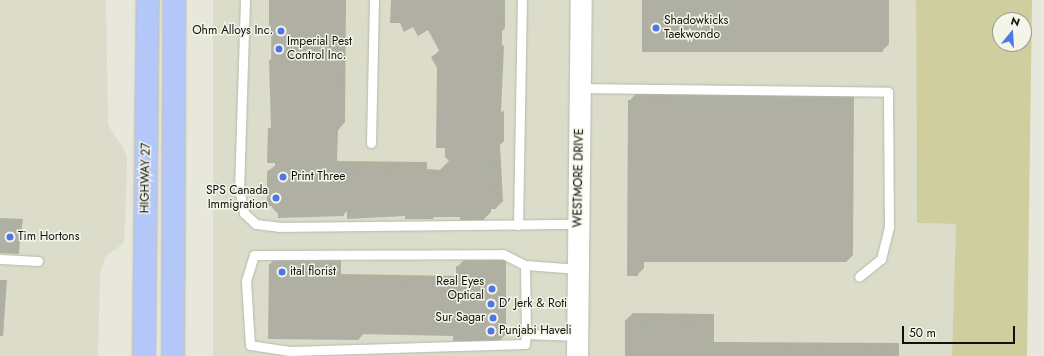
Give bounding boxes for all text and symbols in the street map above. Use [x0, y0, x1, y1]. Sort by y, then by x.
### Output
north arrow [992, 12, 1032, 52]
text: N [1009, 13, 1022, 30]
place label: Shadowkicks Taekwondo [664, 14, 728, 42]
marker: Shadowkicks Taekwondo [651, 23, 661, 33]
place label: Ohm Alloys Inc. [192, 24, 273, 38]
marker: Ohm Alloys Inc. [276, 26, 286, 36]
place label: Imperial Pest Control Inc. [287, 35, 352, 63]
marker: Imperial Pest Control Inc. [274, 44, 284, 54]
street label: WESTMORE DRIVE [571, 128, 587, 228]
street label: HIGHWAY 27 [138, 143, 154, 213]
place label: Print Three [291, 170, 346, 184]
marker: Print Three [278, 172, 288, 182]
place label: SPS Canada Immigration [206, 184, 268, 212]
marker: SPS Canada Immigration [271, 193, 281, 203]
place label: Tim Hortons [18, 230, 79, 244]
marker: Tim Hortons [5, 232, 15, 242]
place label: ital florist [290, 265, 336, 279]
marker: ital florist [277, 267, 287, 277]
place label: Real Eyes Optical [436, 275, 484, 303]
marker: Real Eyes Optical [487, 284, 497, 294]
place label: D' Jerk & Roti [499, 297, 567, 311]
marker: D' Jerk & Roti [486, 299, 496, 309]
place label: Sur Sagar [435, 311, 485, 325]
marker: Sur Sagar [488, 313, 498, 323]
scale bar [904, 318, 1017, 344]
place label: Punjabi Haveli [499, 324, 572, 338]
text: 50 m [909, 324, 936, 342]
marker: Punjabi Haveli [486, 326, 496, 336]

